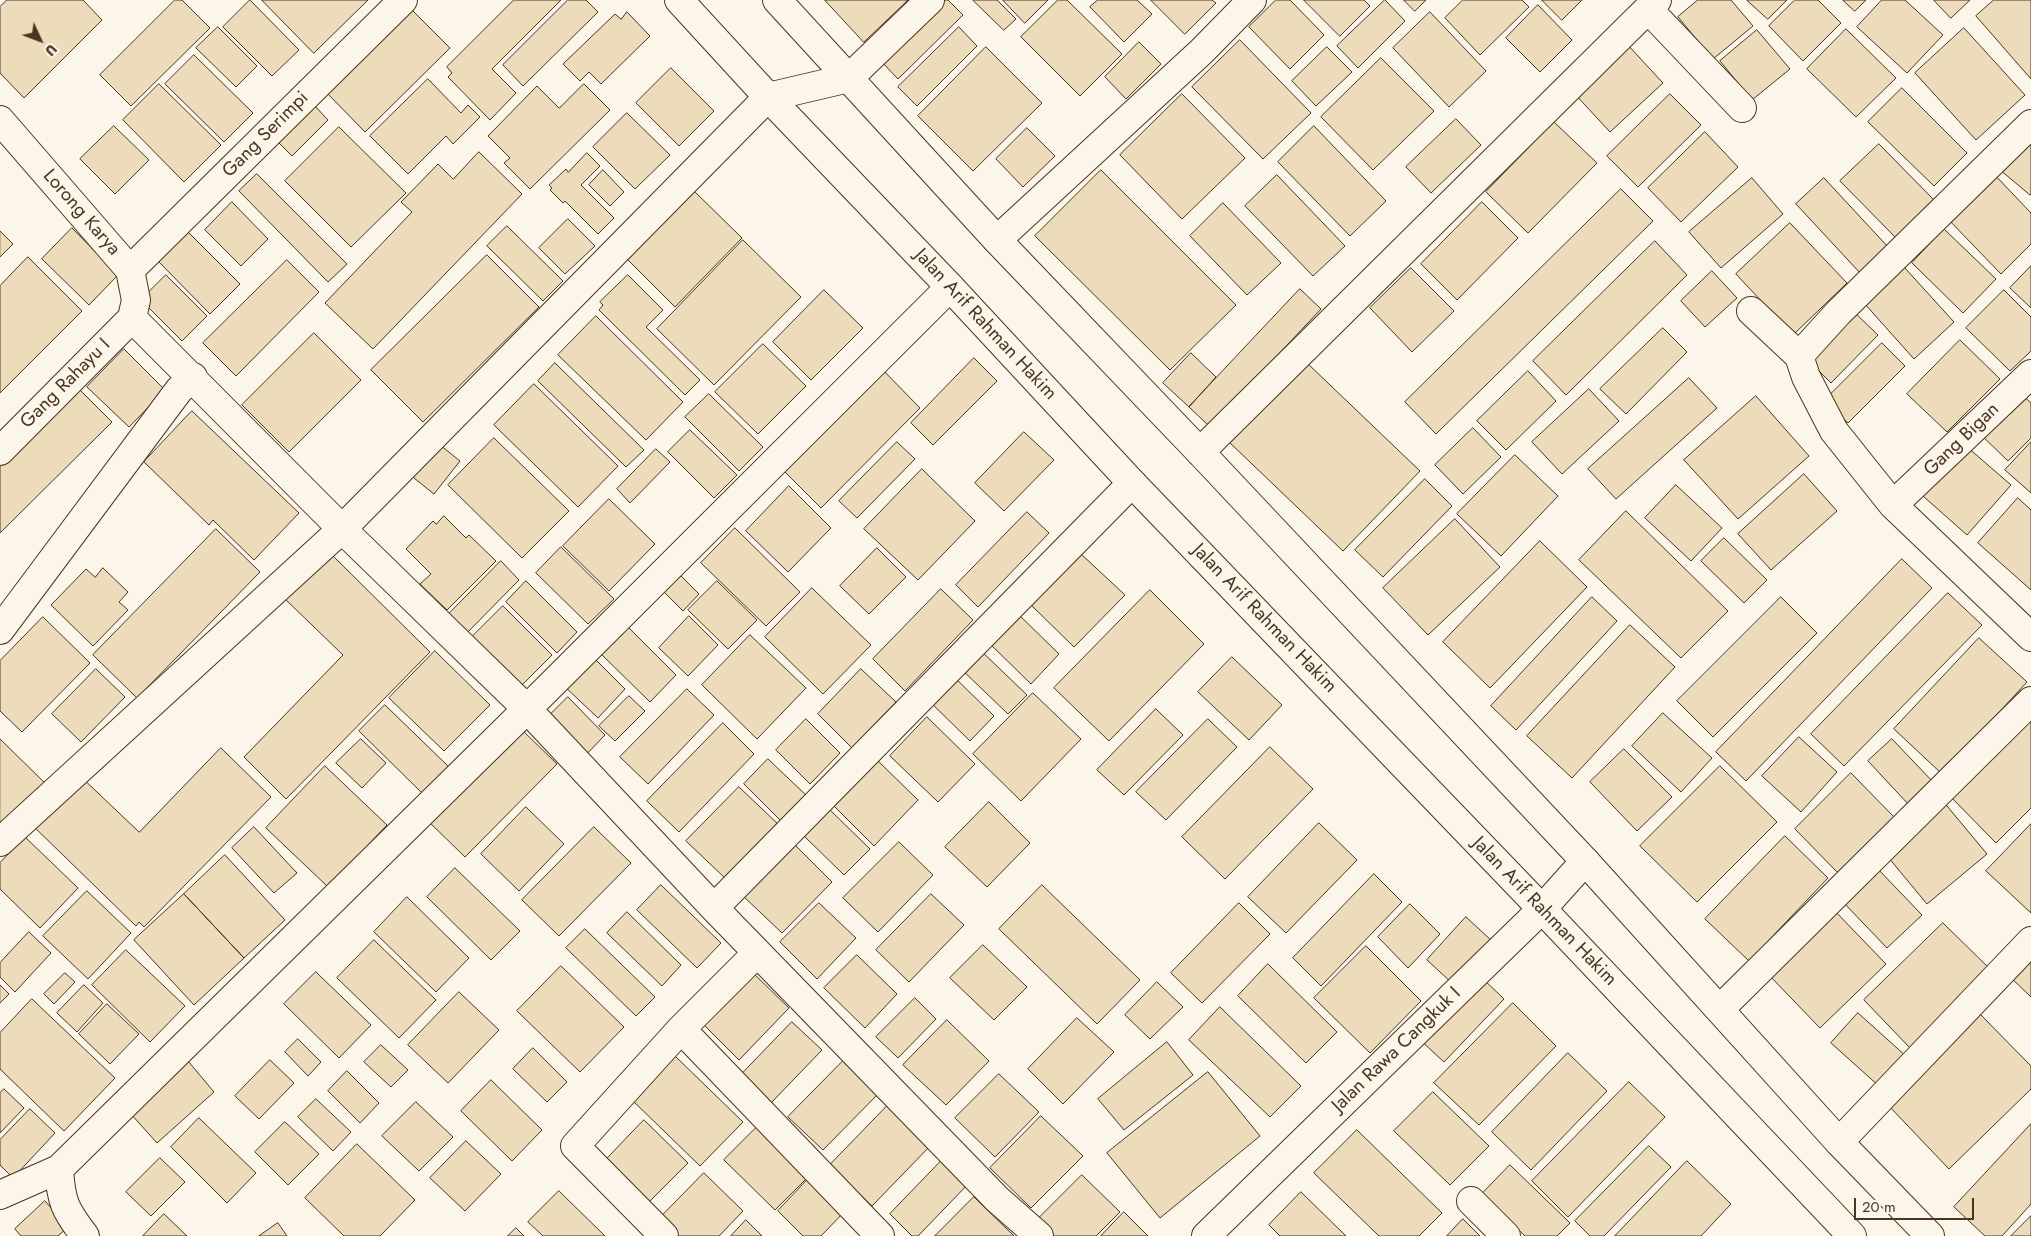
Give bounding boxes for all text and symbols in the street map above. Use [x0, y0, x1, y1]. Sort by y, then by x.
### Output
north arrow [15, 15, 65, 65]
text: U [40, 40, 62, 61]
street label: Gang Serimpi [218, 87, 314, 183]
street label: Lorong Karya [37, 165, 125, 261]
street label: Jalan Arif Rahman Hakim [909, 245, 1061, 405]
street label: Gang Rahayu I [16, 334, 116, 434]
street label: Gang Bigan [1920, 399, 2004, 481]
street label: Jalan Arif Rahman Hakim [1187, 540, 1341, 698]
street label: Jalan Arif Rahman Hakim [1467, 833, 1621, 991]
street label: Jalan Rawa Cangkuk I [1328, 983, 1466, 1117]
scale bar [1856, 1188, 1976, 1220]
text: 20 m [1862, 1196, 1896, 1218]

